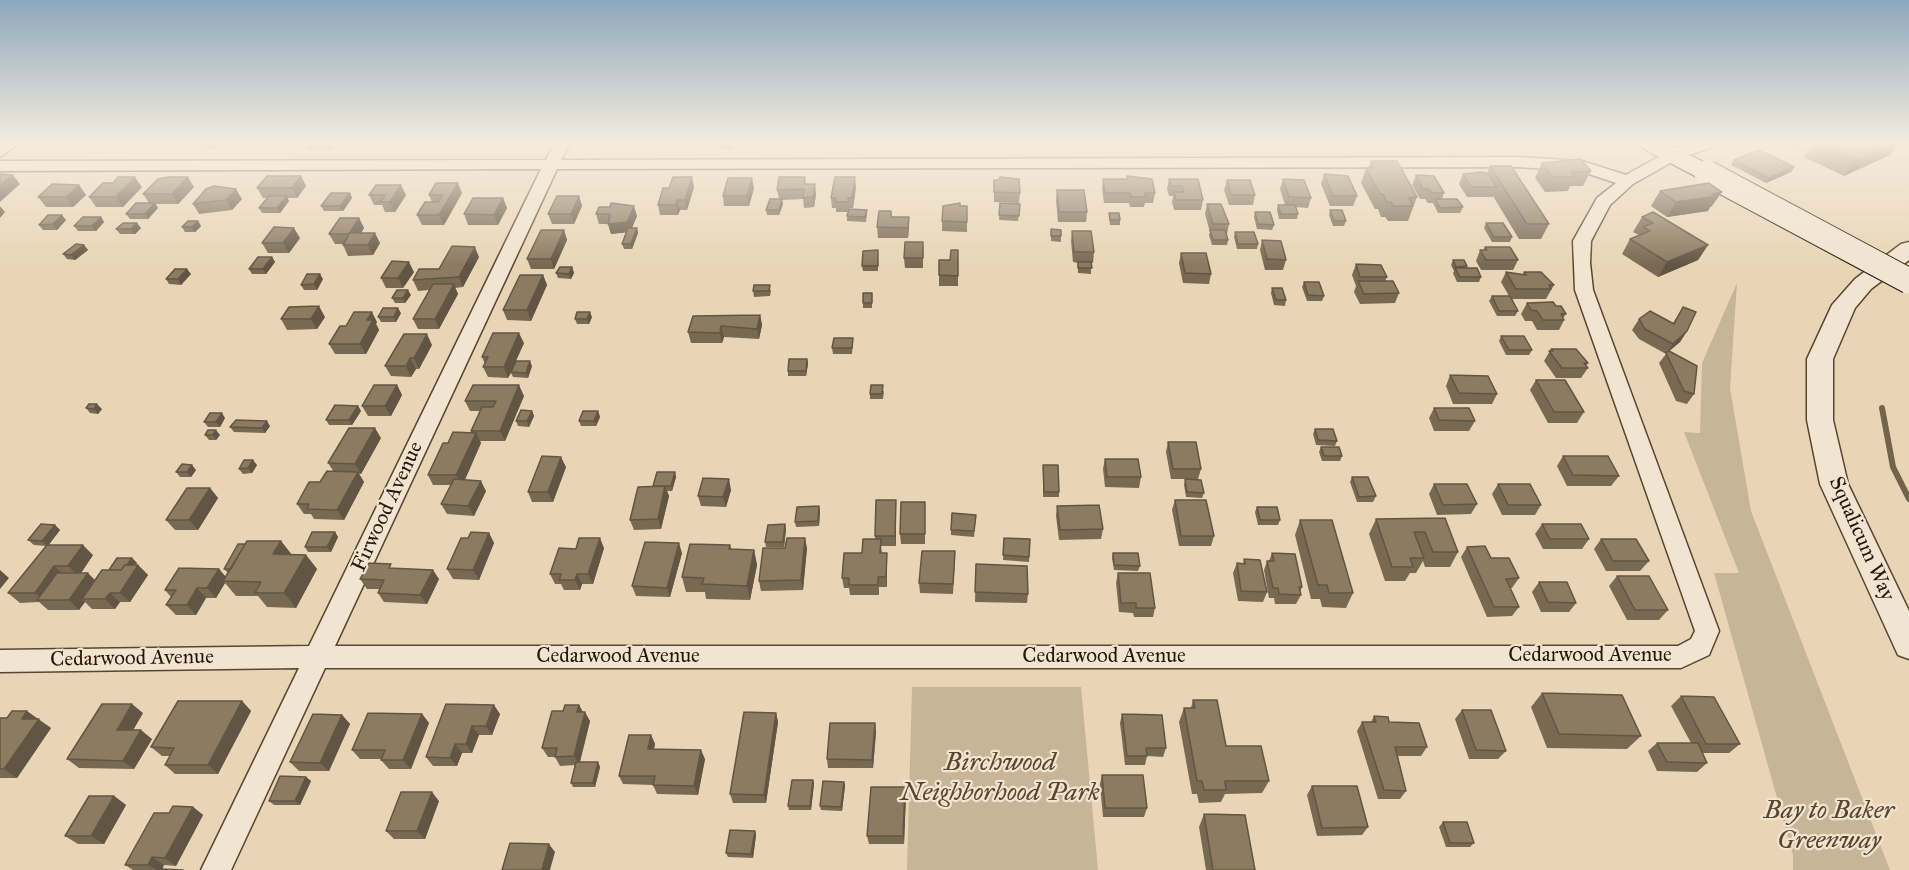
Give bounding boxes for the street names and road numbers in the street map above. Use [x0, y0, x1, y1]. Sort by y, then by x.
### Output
street label: Firwood Avenue [347, 438, 429, 576]
street label: Squalicum Way [1822, 473, 1900, 605]
street label: Cedarwood Avenue [1508, 643, 1672, 669]
street label: Cedarwood Avenue [536, 644, 700, 670]
street label: Cedarwood Avenue [1022, 644, 1186, 670]
street label: Cedarwood Avenue [50, 645, 214, 673]

